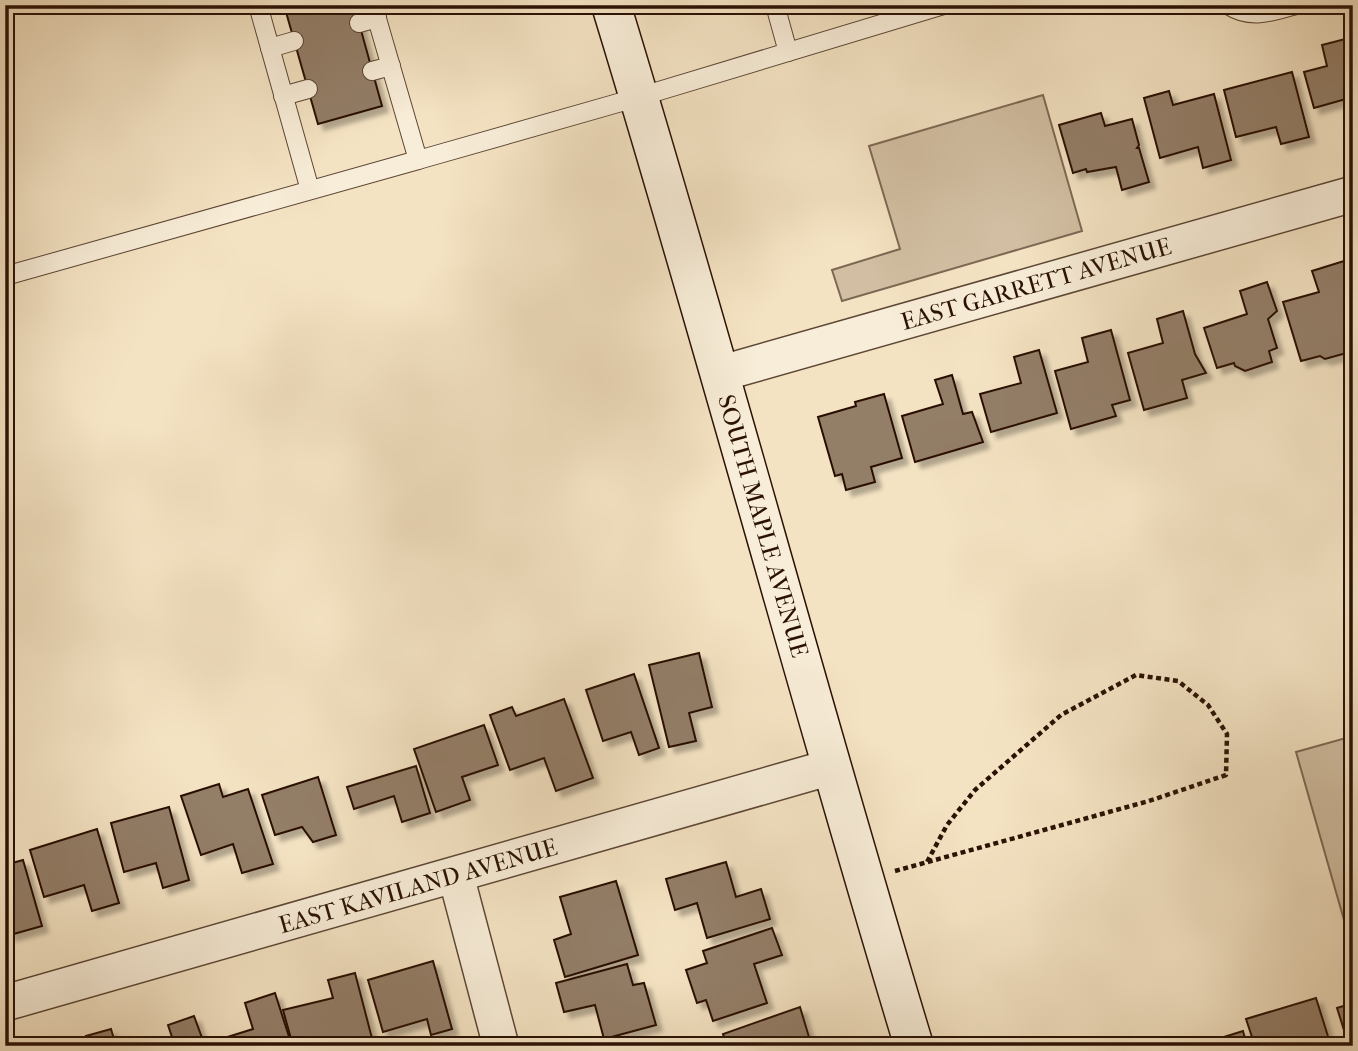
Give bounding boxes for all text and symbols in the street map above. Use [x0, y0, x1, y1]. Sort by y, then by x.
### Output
street label: EAST GARRETT AVENUE [898, 232, 1174, 336]
street label: SOUTH MAPLE AVENUE [712, 391, 814, 661]
street label: EAST KAVILAND AVENUE [275, 833, 561, 939]

